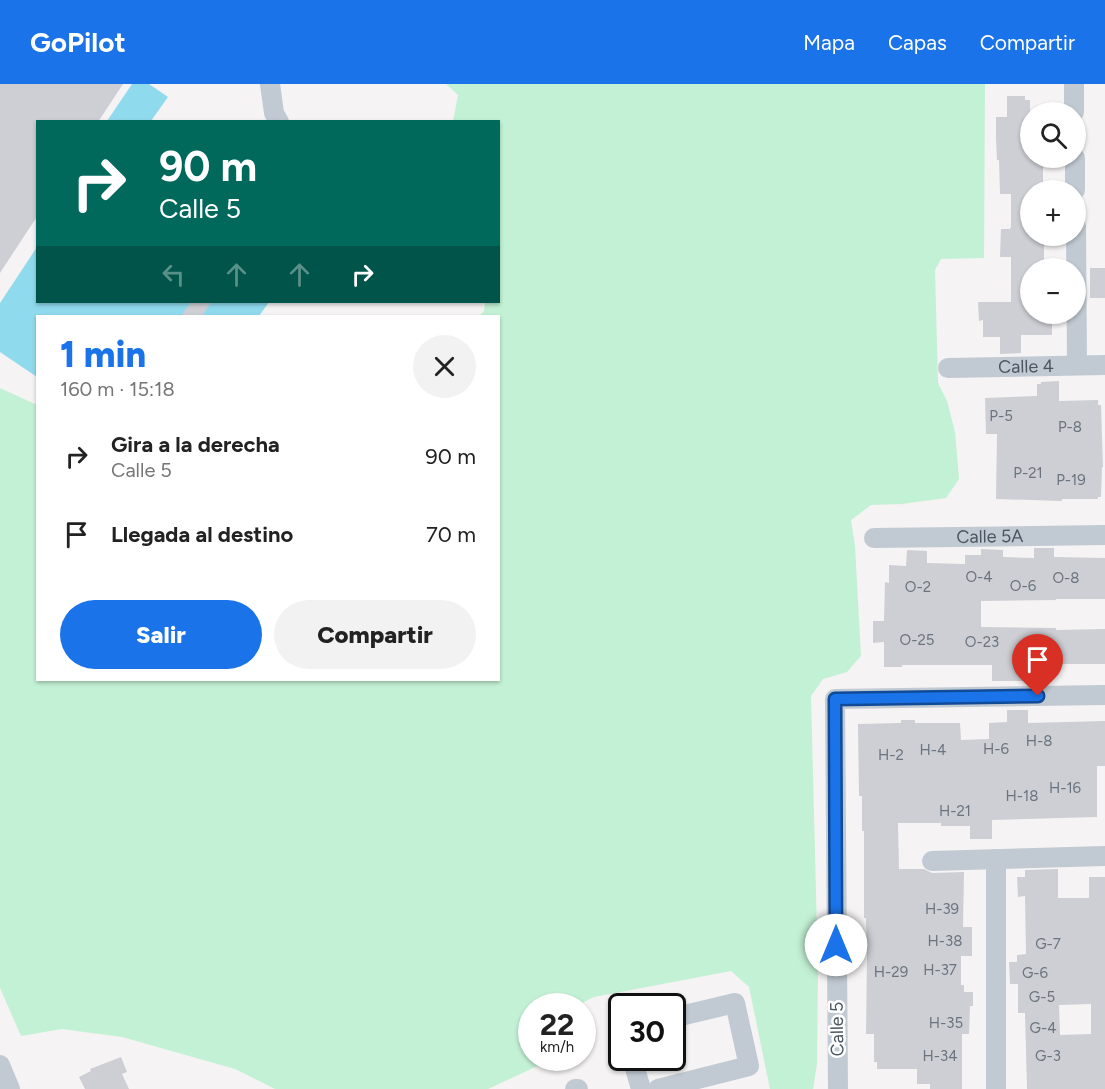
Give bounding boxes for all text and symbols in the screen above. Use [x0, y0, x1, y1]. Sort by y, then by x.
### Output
text: GoPilot [30, 25, 126, 59]
text: Mapa [803, 30, 855, 55]
text: Capas [888, 30, 947, 55]
text: Compartir [980, 30, 1075, 55]
map controls [1020, 102, 1086, 324]
button: search [1020, 102, 1086, 168]
text: 90 m [159, 141, 257, 192]
icon: right [60, 144, 138, 222]
button: + [1020, 180, 1086, 246]
text: Calle 5 [159, 192, 241, 225]
icon: left [157, 258, 190, 291]
icon: ahead [220, 258, 253, 291]
icon: ahead [283, 258, 316, 291]
icon: right [346, 258, 379, 291]
button: − [1020, 258, 1086, 324]
text: 1 min [60, 333, 146, 376]
button: close [413, 335, 476, 398]
street label: Calle 4 [998, 355, 1054, 378]
text: 160 m · 15:18 [60, 377, 175, 401]
house number: P-5 [989, 407, 1013, 425]
house number: P-8 [1058, 418, 1082, 436]
text: Gira a la derecha [111, 431, 280, 458]
icon: right [60, 440, 93, 473]
text: 90 m [425, 443, 476, 470]
text: Calle 5 [111, 458, 172, 482]
house number: P-21 [1013, 464, 1043, 482]
house number: P-19 [1056, 471, 1086, 489]
icon: arrive [60, 518, 93, 551]
text: Llegada al destino [111, 521, 293, 548]
text: 70 m [426, 521, 476, 548]
street label: Calle 5A [956, 525, 1024, 548]
house number: O-4 [965, 568, 993, 586]
house number: O-8 [1052, 569, 1080, 587]
house number: O-6 [1010, 577, 1037, 595]
house number: O-2 [905, 578, 931, 596]
button: Salir [60, 600, 262, 669]
button: Compartir [274, 600, 476, 669]
house number: O-25 [900, 631, 934, 649]
house number: O-23 [965, 633, 999, 651]
pin [1012, 634, 1063, 696]
icon: arrive [1021, 643, 1054, 676]
house number: H-8 [1026, 732, 1052, 750]
house number: H-6 [983, 740, 1010, 758]
house number: H-4 [920, 741, 946, 759]
house number: H-2 [878, 746, 904, 764]
house number: H-16 [1049, 779, 1082, 797]
house number: H-18 [1006, 787, 1038, 805]
house number: H-21 [939, 802, 971, 820]
house number: H-39 [925, 900, 959, 918]
position arrow [804, 913, 868, 977]
house number: H-38 [928, 932, 962, 950]
house number: G-7 [1035, 935, 1061, 953]
house number: H-37 [923, 961, 957, 979]
house number: H-29 [874, 963, 908, 981]
house number: G-6 [1022, 964, 1049, 982]
house number: G-5 [1029, 988, 1055, 1006]
speed limit sign: 30 [608, 993, 686, 1071]
street label: Calle 5 [826, 1001, 848, 1057]
text: 22 [540, 1006, 574, 1043]
house number: H-35 [929, 1014, 963, 1032]
house number: G-4 [1030, 1019, 1056, 1037]
text: km/h [540, 1038, 574, 1056]
house number: H-34 [923, 1047, 958, 1065]
house number: G-3 [1035, 1047, 1061, 1065]

